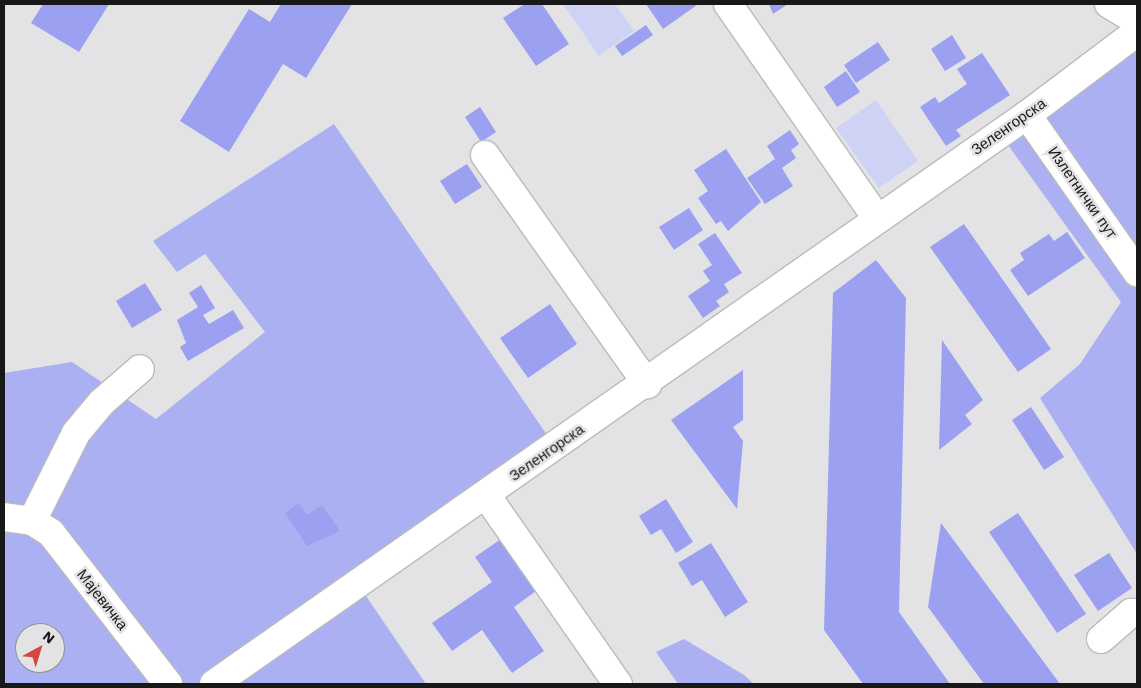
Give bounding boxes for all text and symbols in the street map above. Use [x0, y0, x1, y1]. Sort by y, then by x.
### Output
street label: Зеленгорска [968, 95, 1050, 159]
street label: Излетнички пут [1044, 144, 1120, 242]
street label: Зеленгорска [506, 421, 588, 485]
street label: Мајевичка [73, 566, 131, 634]
north arrow [15, 623, 65, 673]
text: N [40, 628, 58, 647]

